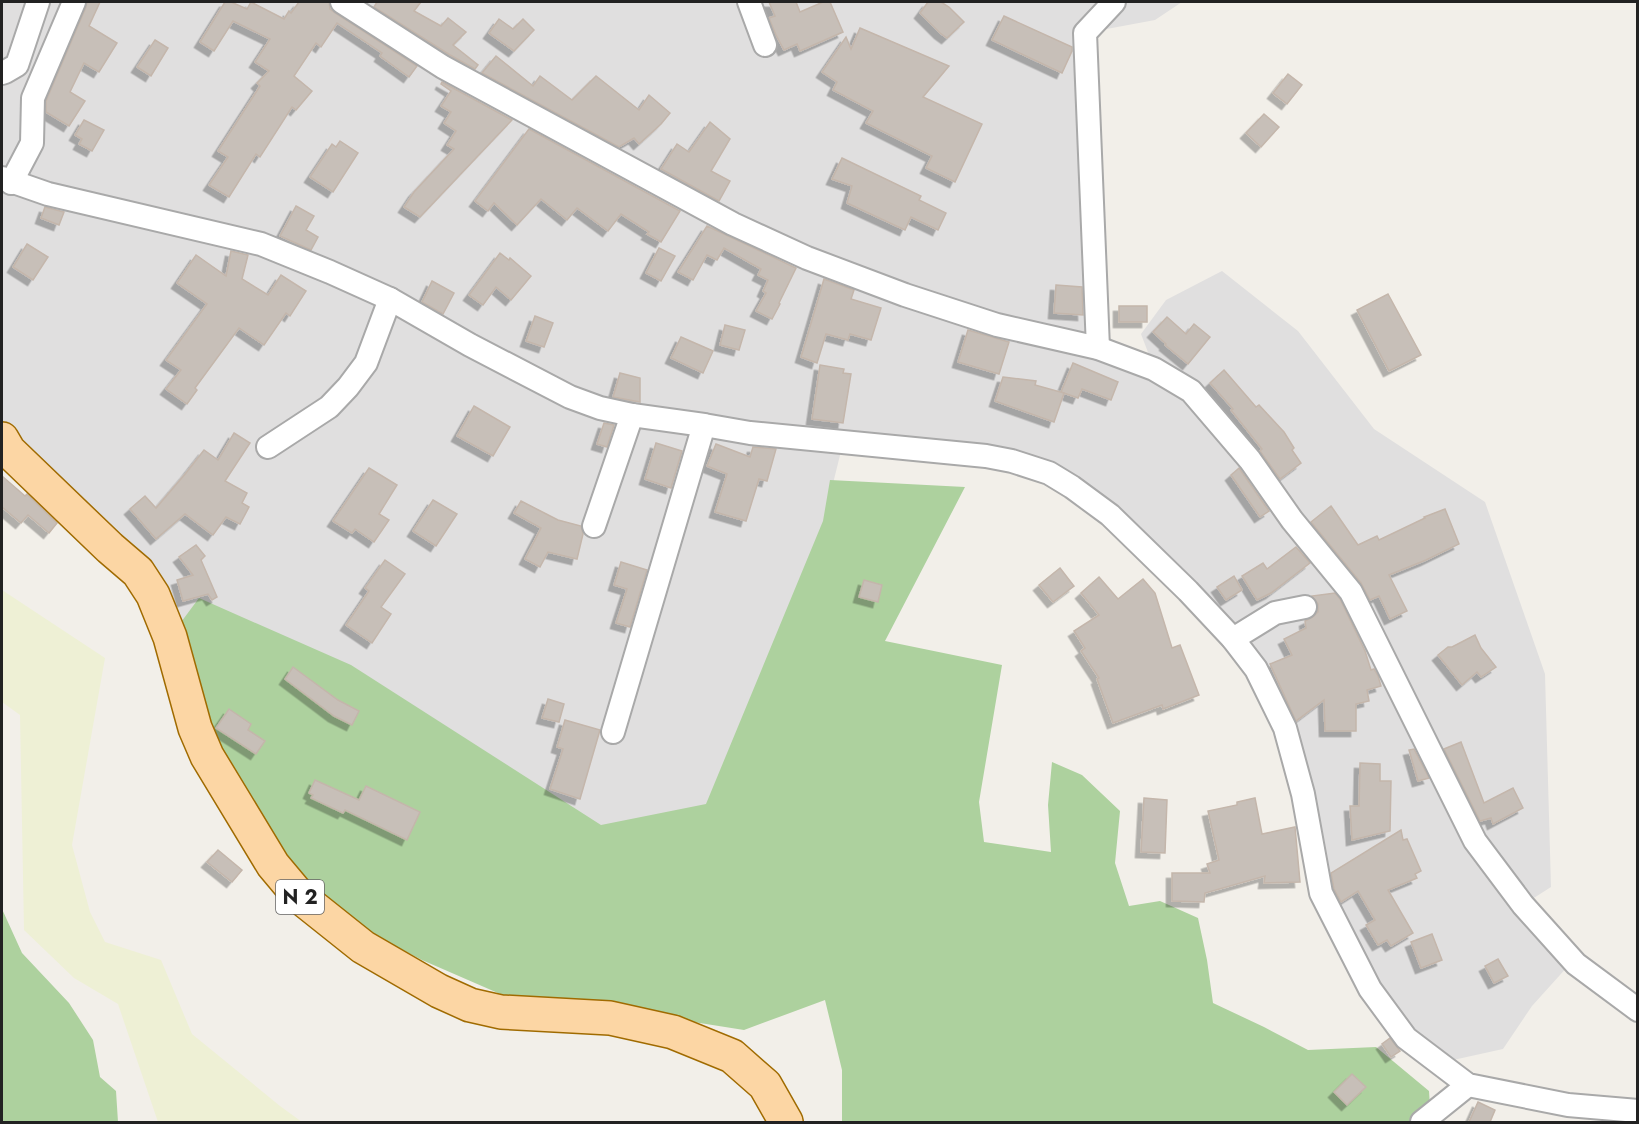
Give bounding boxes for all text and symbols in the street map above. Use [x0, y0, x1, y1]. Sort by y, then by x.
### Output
road number: N 2 [276, 880, 324, 914]

